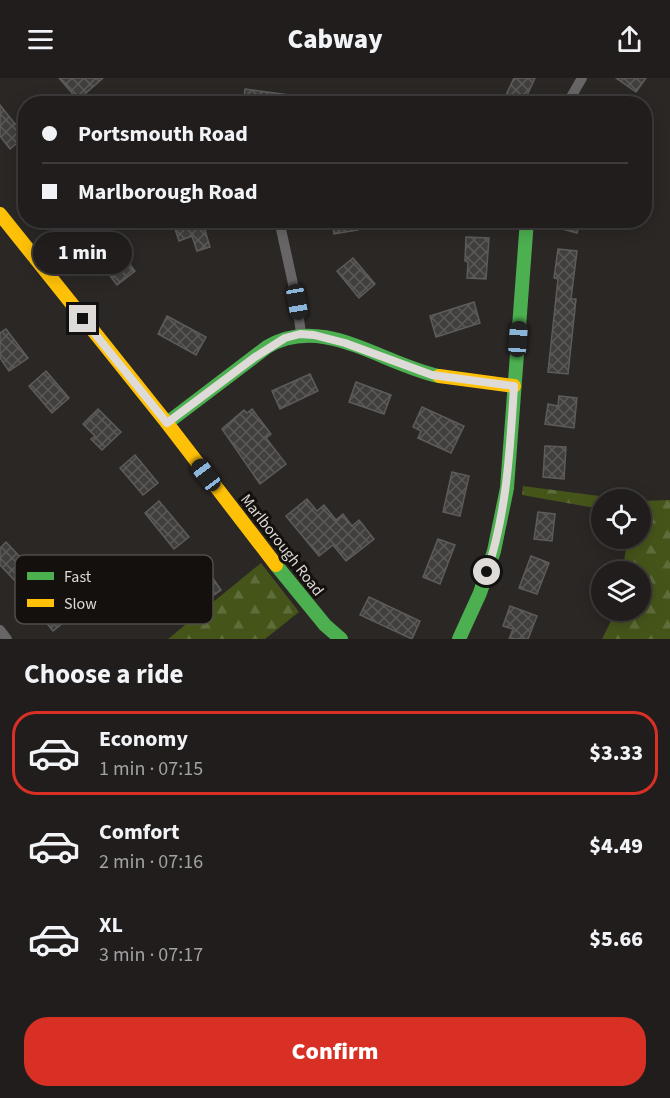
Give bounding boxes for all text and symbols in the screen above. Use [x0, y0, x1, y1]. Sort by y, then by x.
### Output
text: Cabway [287, 20, 383, 59]
icon: menu [24, 23, 57, 56]
icon: share [613, 23, 646, 56]
text: Portsmouth Road [78, 118, 248, 150]
text: Marlborough Road [78, 176, 258, 208]
callout: 1 min [34, 232, 132, 274]
text: 1 min [58, 239, 107, 267]
car [285, 283, 309, 321]
route end [69, 305, 96, 332]
car [508, 320, 528, 358]
car [188, 455, 224, 495]
street label: Marlborough Road [235, 489, 329, 601]
map controls [591, 489, 651, 621]
button: locate [591, 489, 651, 549]
legend [15, 555, 213, 624]
route start [473, 558, 500, 585]
button: layers [591, 561, 651, 621]
text: Fast [64, 566, 92, 588]
text: Slow [64, 593, 97, 615]
text: Choose a ride [24, 655, 184, 694]
text: Economy [99, 723, 188, 755]
icon: car [27, 726, 81, 780]
text: $3.33 [589, 737, 643, 769]
text: 1 min · 07:15 [99, 755, 203, 783]
text: Comfort [99, 816, 180, 848]
icon: car [27, 819, 81, 873]
text: $4.49 [589, 830, 643, 862]
text: 2 min · 07:16 [99, 848, 203, 876]
text: XL [99, 909, 123, 941]
icon: car [27, 912, 81, 966]
text: $5.66 [589, 923, 643, 955]
text: 3 min · 07:17 [99, 941, 203, 969]
button: Confirm [24, 1017, 646, 1086]

